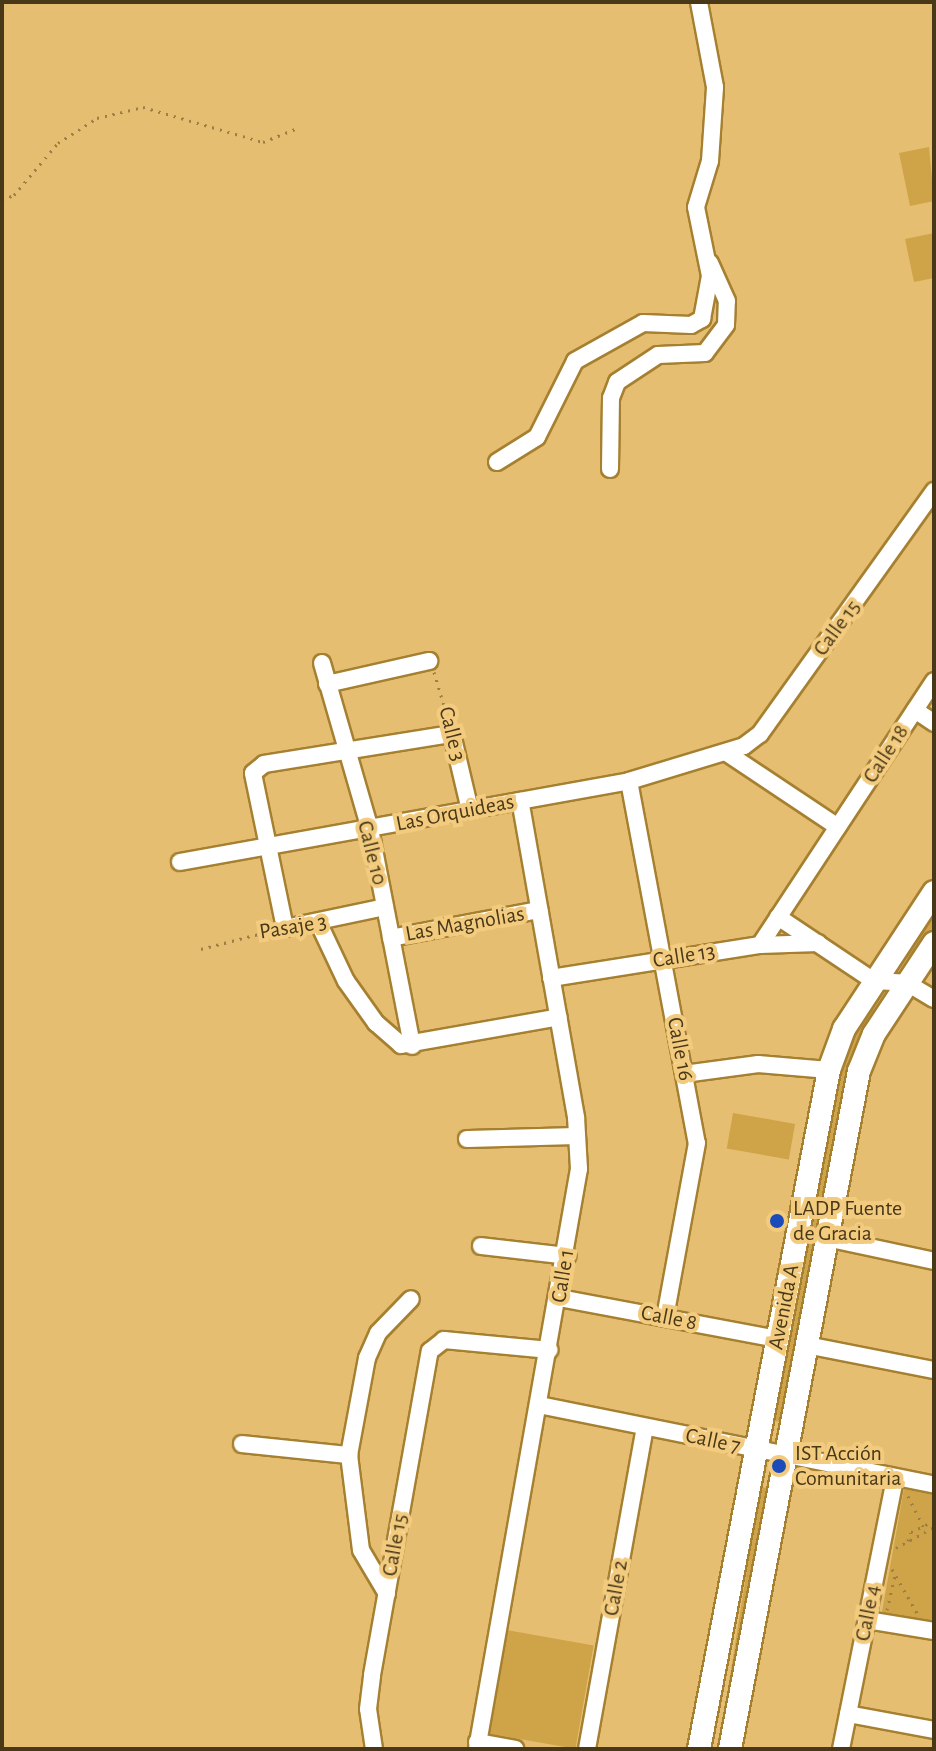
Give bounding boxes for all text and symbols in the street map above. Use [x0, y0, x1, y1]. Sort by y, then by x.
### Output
street label: Calle 15 [808, 595, 866, 661]
street label: Calle 3 [433, 704, 471, 764]
street label: Calle 18 [857, 720, 915, 788]
street label: Las Orquideas [394, 789, 516, 837]
street label: Calle 10 [351, 818, 393, 888]
street label: Las Magnolias [403, 901, 527, 947]
street label: Pasaje 3 [257, 909, 329, 945]
street label: Calle 13 [651, 938, 717, 974]
street label: Calle 16 [661, 1015, 699, 1083]
place label: LADP Fuente de Gracia [793, 1195, 902, 1246]
marker: LADP Fuente de Gracia [768, 1212, 786, 1230]
street label: Calle 1 [546, 1247, 580, 1305]
street label: Avenida A [763, 1262, 805, 1352]
street label: Calle 8 [639, 1300, 699, 1336]
street label: Calle 7 [683, 1422, 743, 1460]
place label: IST Acción Comunitaria [795, 1440, 901, 1492]
marker: IST Acción Comunitaria [770, 1457, 788, 1475]
street label: Calle 15 [377, 1512, 413, 1578]
street label: Calle 2 [598, 1558, 634, 1618]
street label: Calle 4 [850, 1583, 886, 1643]

